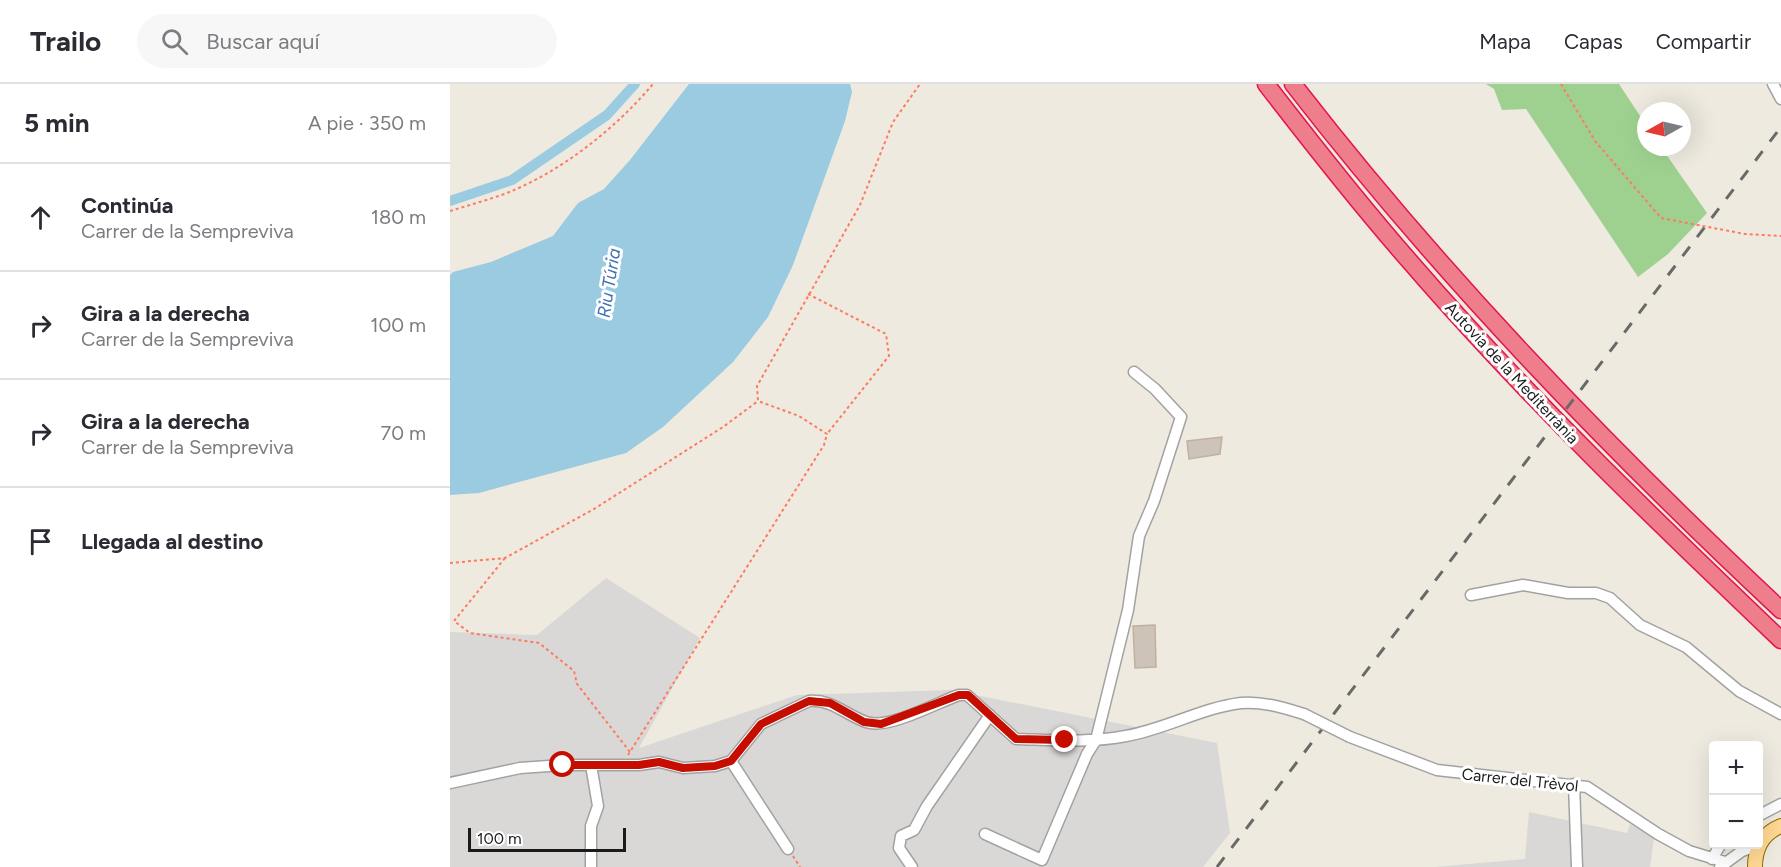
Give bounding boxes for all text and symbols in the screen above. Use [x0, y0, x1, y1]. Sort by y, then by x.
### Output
search box [137, 14, 557, 68]
text: Trailo [30, 24, 101, 58]
icon: search [158, 25, 191, 58]
text: Buscar aquí [206, 28, 320, 55]
text: Mapa [1479, 29, 1531, 54]
text: Capas [1564, 29, 1623, 54]
text: Compartir [1656, 29, 1751, 54]
north arrow [1637, 102, 1691, 156]
text: 5 min [24, 107, 90, 139]
text: A pie · 350 m [308, 111, 426, 135]
text: Continúa [81, 192, 174, 219]
icon: ahead [24, 201, 57, 234]
text: 180 m [371, 205, 426, 229]
text: Carrer de la Sempreviva [81, 219, 294, 243]
water label: Riu Túria [593, 246, 625, 319]
street label: Autovia de la Mediterrània [1441, 298, 1583, 448]
text: Gira a la derecha [81, 300, 250, 327]
icon: right [24, 309, 57, 342]
text: 100 m [370, 313, 426, 337]
text: Carrer de la Sempreviva [81, 327, 294, 351]
text: Gira a la derecha [81, 408, 250, 435]
icon: right [24, 417, 57, 450]
text: 70 m [380, 421, 426, 445]
text: Carrer de la Sempreviva [81, 435, 294, 459]
icon: arrive [24, 525, 57, 558]
text: Llegada al destino [81, 528, 263, 555]
route end [1051, 726, 1077, 752]
map controls [1709, 741, 1763, 849]
button: + [1709, 741, 1763, 795]
route start [549, 751, 575, 777]
street label: Carrer del Trèvol [1461, 764, 1579, 796]
button: − [1709, 795, 1763, 849]
scale bar [468, 825, 626, 852]
text: 100 m [477, 829, 522, 848]

